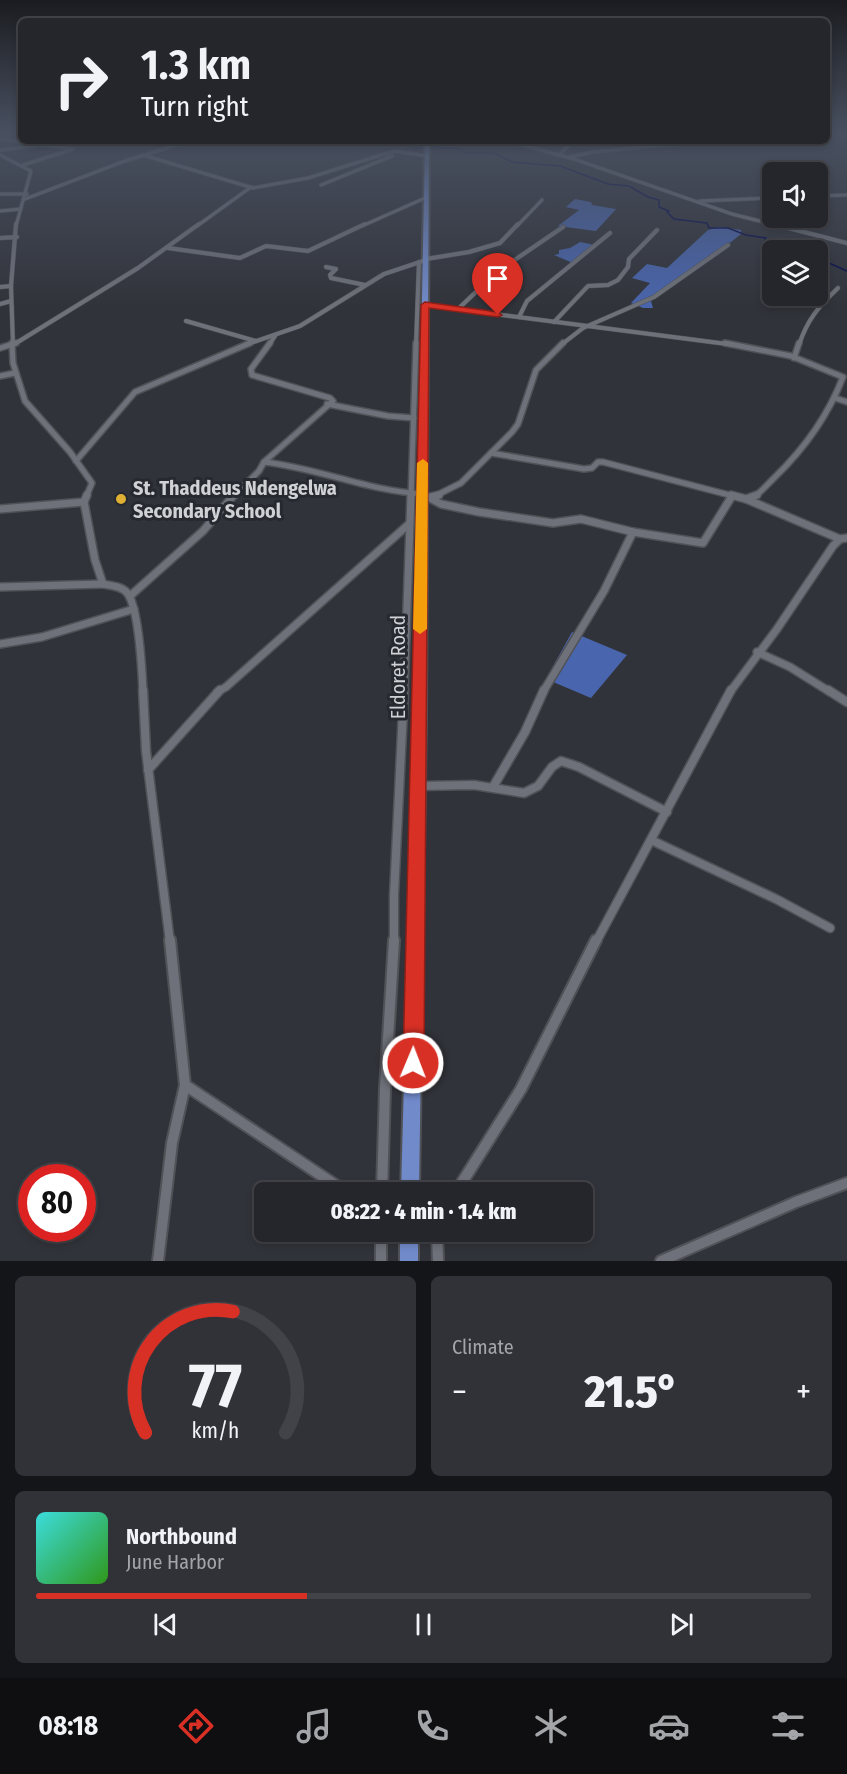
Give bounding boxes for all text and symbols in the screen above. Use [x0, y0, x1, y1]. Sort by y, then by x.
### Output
text: 1.3 km [141, 40, 251, 90]
icon: right [42, 42, 120, 120]
text: Turn right [141, 91, 249, 123]
map controls [762, 162, 828, 306]
button: sound [762, 162, 828, 228]
button: layers [762, 240, 828, 306]
pin [472, 253, 523, 315]
icon: arrive [481, 262, 514, 295]
place label: St. Thaddeus Ndengelwa Secondary School [133, 476, 337, 523]
marker: St. Thaddeus Ndengelwa Secondary School [114, 492, 128, 506]
street label: Eldoret Road [386, 615, 410, 719]
position arrow [381, 1031, 445, 1095]
speed limit sign: 80 [18, 1164, 96, 1242]
text: 08:22 · 4 min · 1.4 km [331, 1198, 516, 1225]
text: Climate [452, 1335, 514, 1359]
text: 77 [189, 1349, 242, 1424]
text: 21.5° [584, 1365, 678, 1419]
text: − [452, 1372, 467, 1412]
text: + [796, 1372, 811, 1412]
text: km/h [192, 1418, 239, 1444]
text: Northbound [126, 1523, 237, 1550]
text: June Harbor [126, 1550, 224, 1574]
icon: previous [149, 1608, 182, 1641]
icon: pause [407, 1608, 440, 1641]
icon: next [665, 1608, 698, 1641]
icon: directions [175, 1705, 217, 1747]
icon: music [293, 1705, 335, 1747]
icon: phone [411, 1705, 453, 1747]
icon: climate [530, 1705, 572, 1747]
icon: car [648, 1705, 690, 1747]
icon: filters [767, 1705, 809, 1747]
text: 08:18 [38, 1710, 98, 1742]

